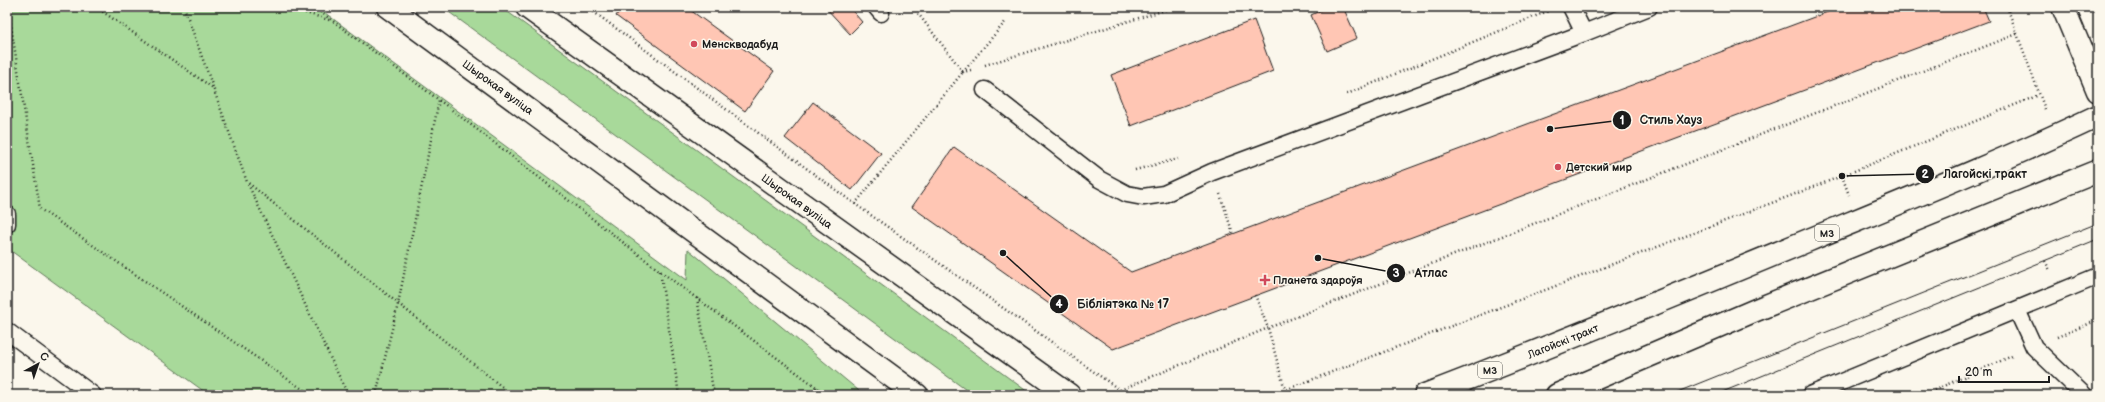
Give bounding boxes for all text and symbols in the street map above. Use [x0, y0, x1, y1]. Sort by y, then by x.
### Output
place label: Менскводабуд [702, 38, 778, 51]
marker: Менскводабуд [689, 39, 699, 49]
street label: Шырокая вуліца [460, 57, 536, 118]
callout: Стиль Хауз [1612, 108, 1711, 132]
text: 1 [1619, 113, 1625, 128]
text: Стиль Хауз [1640, 113, 1703, 128]
place label: Детский мир [1566, 161, 1632, 174]
marker: Детский мир [1553, 162, 1563, 172]
callout: Лагойскі тракт [1915, 162, 2035, 186]
text: 2 [1921, 167, 1929, 182]
text: Лагойскі тракт [1942, 167, 2027, 182]
street label: Шырокая вуліца [759, 171, 835, 232]
road number: М3 [1815, 225, 1839, 241]
callout: Атлас [1386, 261, 1455, 285]
text: 3 [1392, 266, 1400, 281]
text: Атлас [1414, 266, 1447, 281]
place label: Планета здароўя [1273, 274, 1363, 287]
marker: Планета здароўя [1260, 275, 1270, 285]
callout: Бібліятэка № 17 [1049, 292, 1177, 316]
text: 4 [1055, 297, 1063, 312]
text: Бібліятэка № 17 [1077, 297, 1169, 312]
street label: Лагойскі тракт [1525, 321, 1601, 362]
north arrow [18, 344, 58, 384]
text: С [37, 349, 51, 364]
scale bar [1959, 358, 2049, 384]
road number: М3 [1478, 362, 1502, 378]
text: 20 m [1965, 365, 1992, 380]

